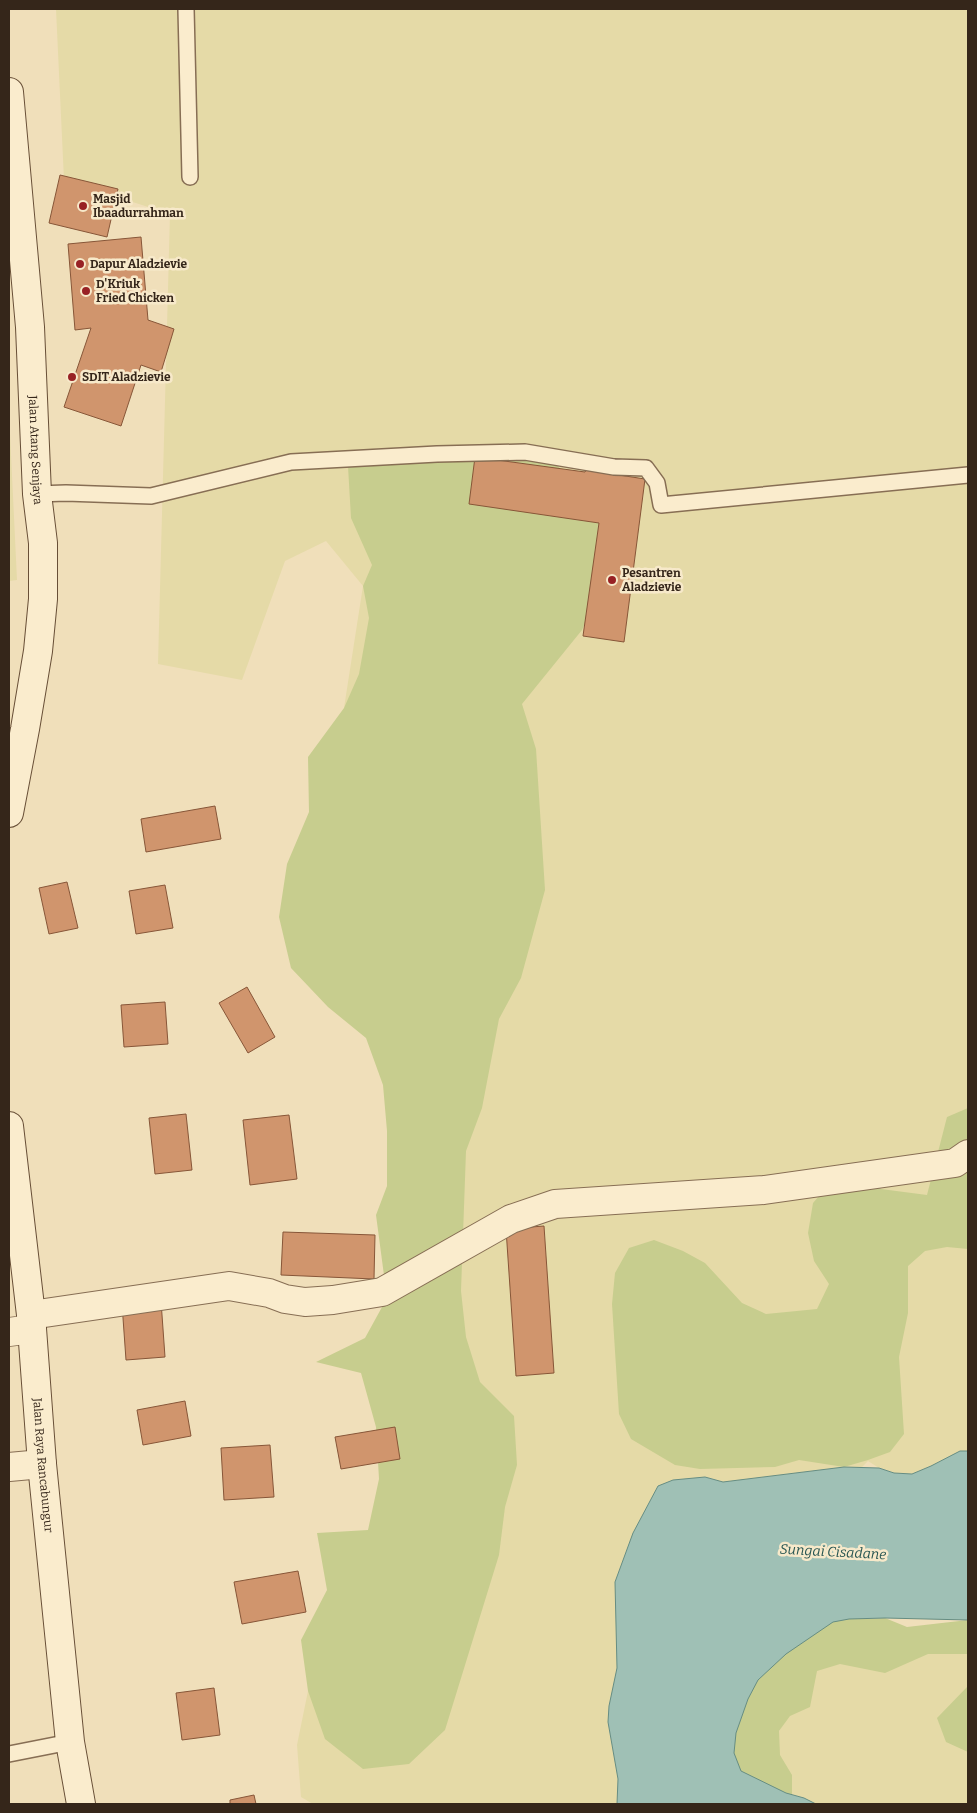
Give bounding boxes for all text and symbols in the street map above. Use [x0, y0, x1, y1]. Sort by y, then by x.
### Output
place label: Masjid Ibaadurrahman [93, 192, 184, 220]
marker: Masjid Ibaadurrahman [77, 200, 89, 212]
place label: Dapur Aladzievie [90, 257, 187, 271]
marker: Dapur Aladzievie [74, 258, 86, 270]
place label: D'Kriuk Fried Chicken [96, 277, 174, 305]
marker: D'Kriuk Fried Chicken [80, 285, 92, 297]
place label: SDIT Aladzievie [82, 370, 171, 384]
marker: SDIT Aladzievie [66, 371, 78, 383]
street label: Jalan Atang Senjaya [26, 394, 45, 506]
place label: Pesantren Aladzievie [622, 566, 682, 594]
marker: Pesantren Aladzievie [606, 574, 618, 586]
street label: Jalan Raya Rancabungur [30, 1396, 56, 1534]
water label: Sungai Cisadane [779, 1541, 887, 1563]

